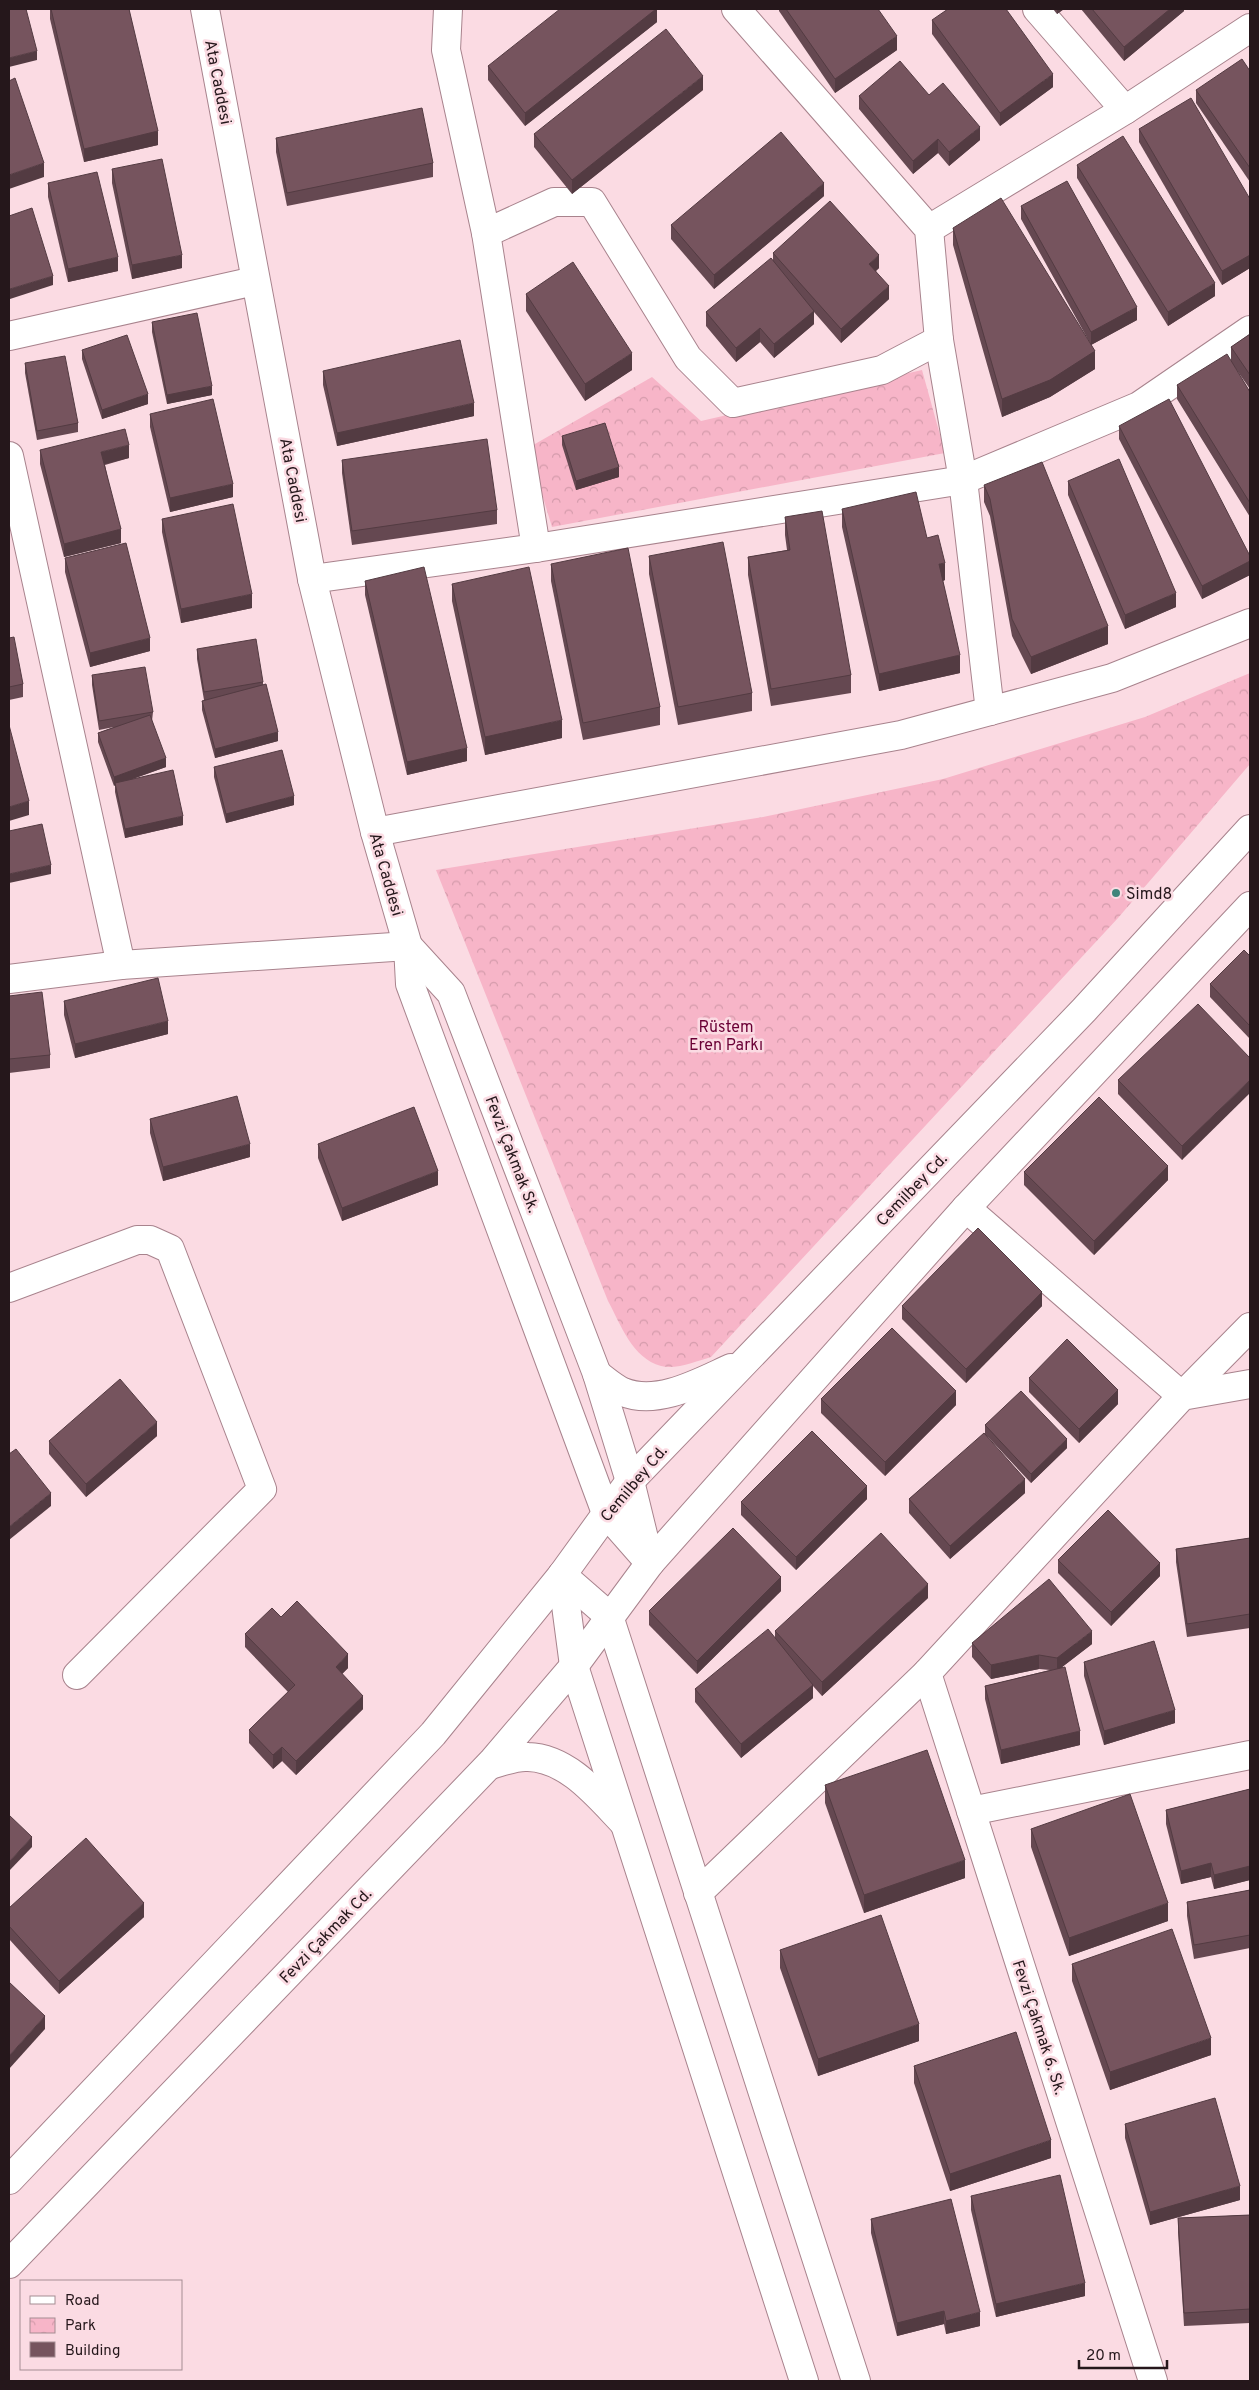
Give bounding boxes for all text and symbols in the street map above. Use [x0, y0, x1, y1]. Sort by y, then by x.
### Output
street label: Ata Caddesi [199, 38, 235, 126]
street label: Ata Caddesi [274, 436, 310, 524]
street label: Ata Caddesi [364, 831, 407, 919]
place label: Simd8 [1126, 885, 1172, 905]
marker: Simd8 [1110, 887, 1122, 899]
park label: Rüstem Eren Parkı [689, 1018, 763, 1056]
street label: Fevzi Çakmak Sk. [480, 1094, 543, 1216]
street label: Cemilbey Cd. [873, 1150, 952, 1231]
street label: Cemilbey Cd. [597, 1442, 672, 1527]
street label: Fevzi Çakmak Cd. [276, 1885, 377, 1988]
street label: Fevzi Çakmak 6. Sk. [1007, 1958, 1069, 2097]
legend [20, 2280, 182, 2370]
text: Road [65, 2292, 100, 2311]
text: Park [65, 2317, 96, 2336]
scale bar [1079, 2338, 1166, 2370]
text: Building [65, 2342, 120, 2361]
text: 20 m [1086, 2347, 1121, 2366]

